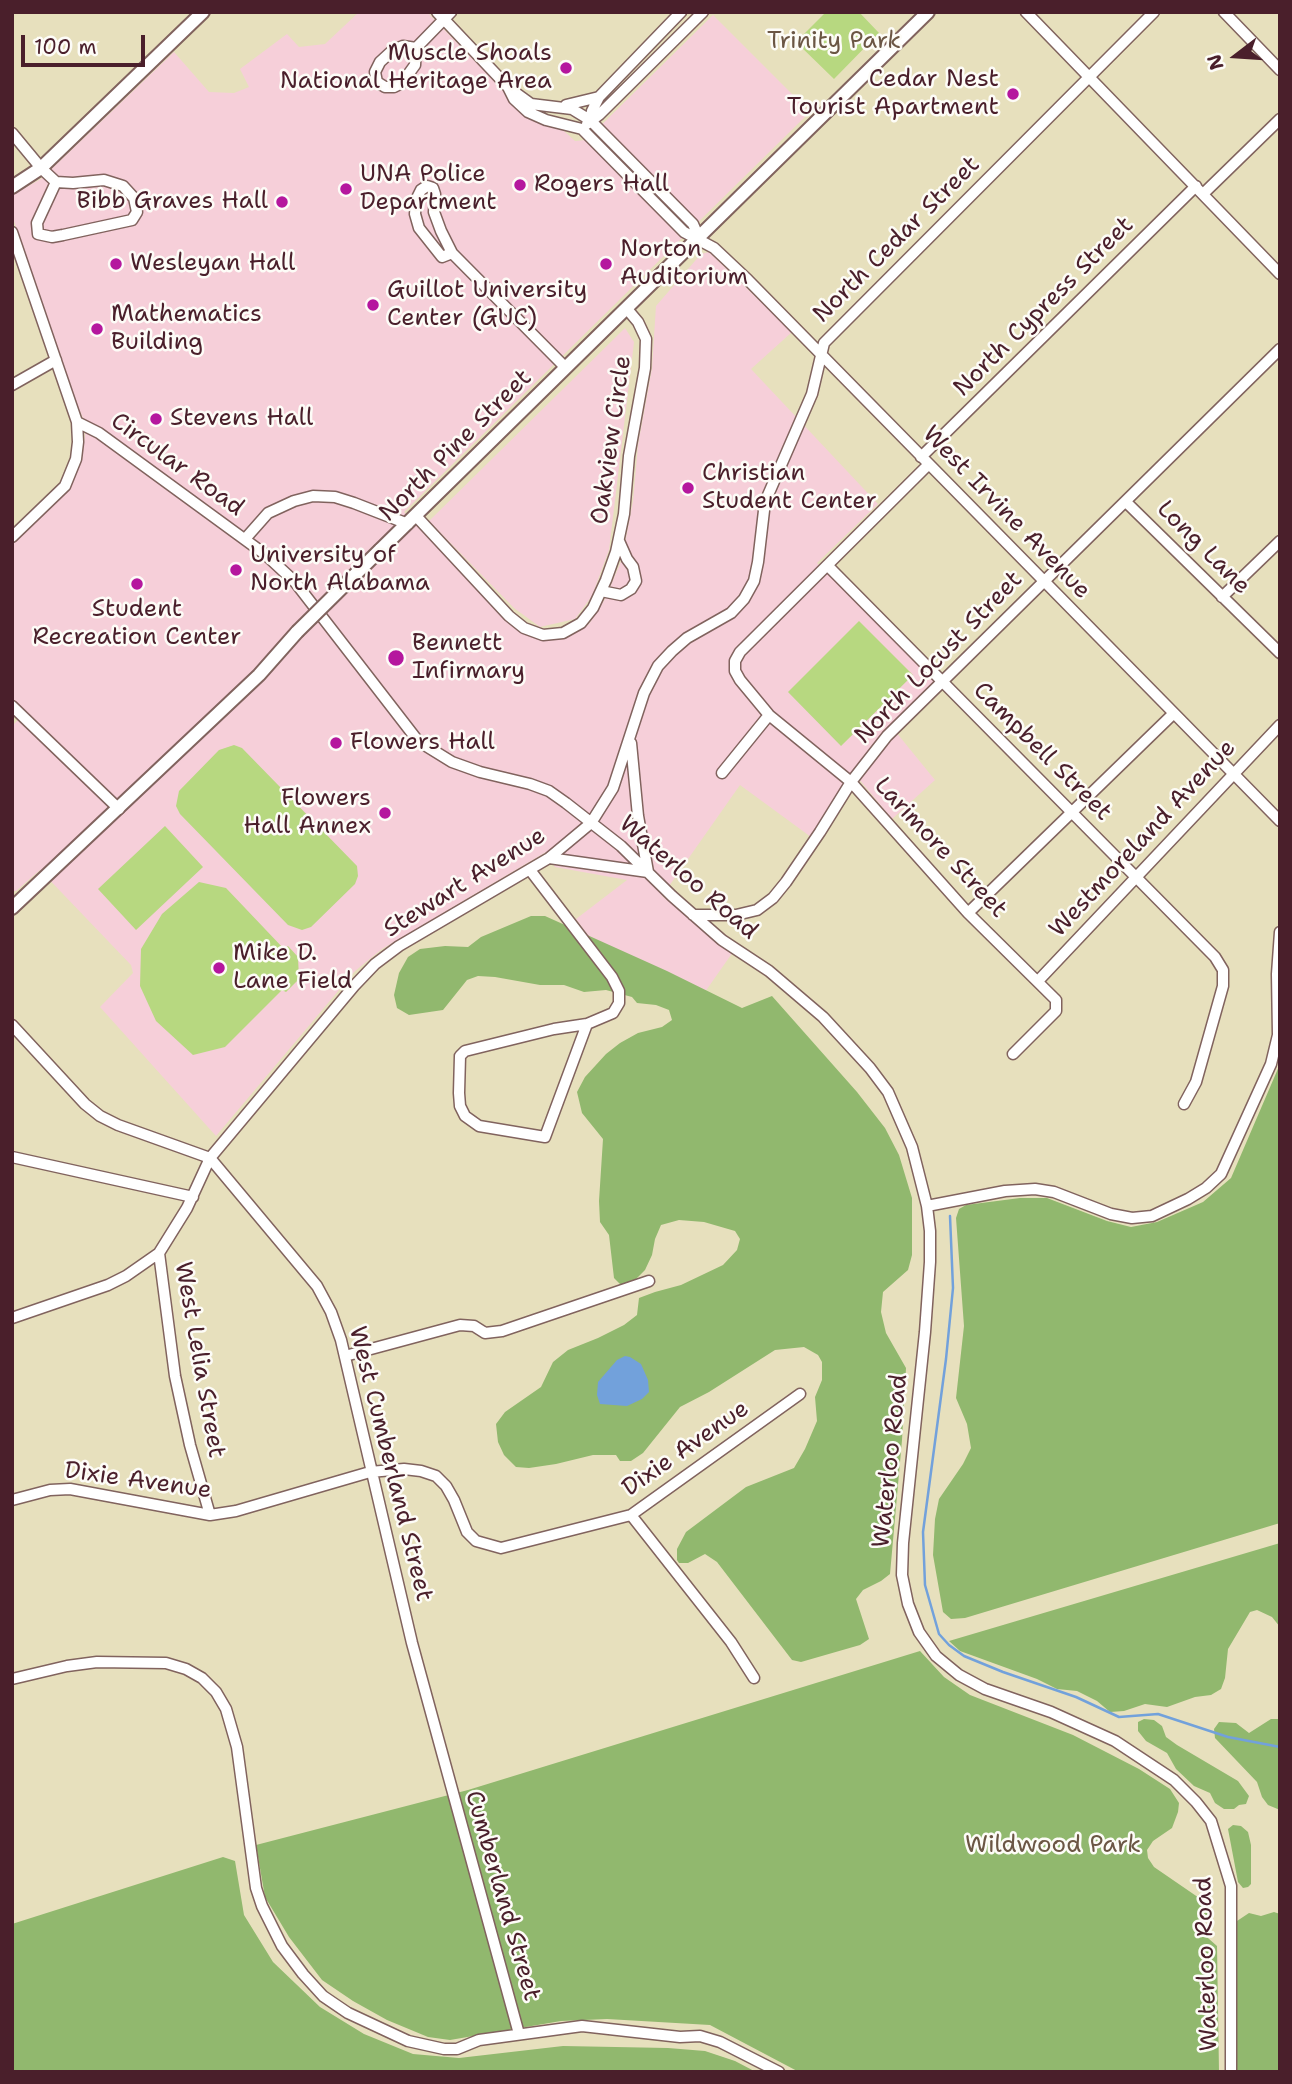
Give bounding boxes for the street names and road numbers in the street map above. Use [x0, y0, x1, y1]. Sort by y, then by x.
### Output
street label: North Cedar Street [808, 151, 986, 329]
street label: North Cypress Street [948, 211, 1140, 403]
street label: Oakview Circle [586, 354, 638, 526]
street label: North Pine Street [374, 364, 538, 528]
street label: Circular Road [105, 407, 249, 523]
street label: West Irvine Avenue [916, 421, 1096, 605]
street label: Long Lane [1150, 495, 1256, 601]
street label: North Locust Street [849, 566, 1029, 750]
street label: Campbell Street [967, 677, 1117, 827]
street label: Westmoreland Avenue [1044, 734, 1242, 944]
street label: Larimore Street [868, 772, 1012, 924]
street label: Waterloo Road [613, 810, 763, 946]
street label: Stewart Avenue [379, 822, 551, 944]
street label: West Lelia Street [168, 1260, 230, 1460]
street label: West Cumberland Street [342, 1323, 438, 1605]
street label: Waterloo Road [868, 1373, 914, 1549]
street label: Dixie Avenue [617, 1395, 755, 1503]
street label: Dixie Avenue [63, 1456, 213, 1506]
street label: Cumberland Street [458, 1788, 546, 2004]
street label: Waterloo Road [1190, 1876, 1224, 2052]

